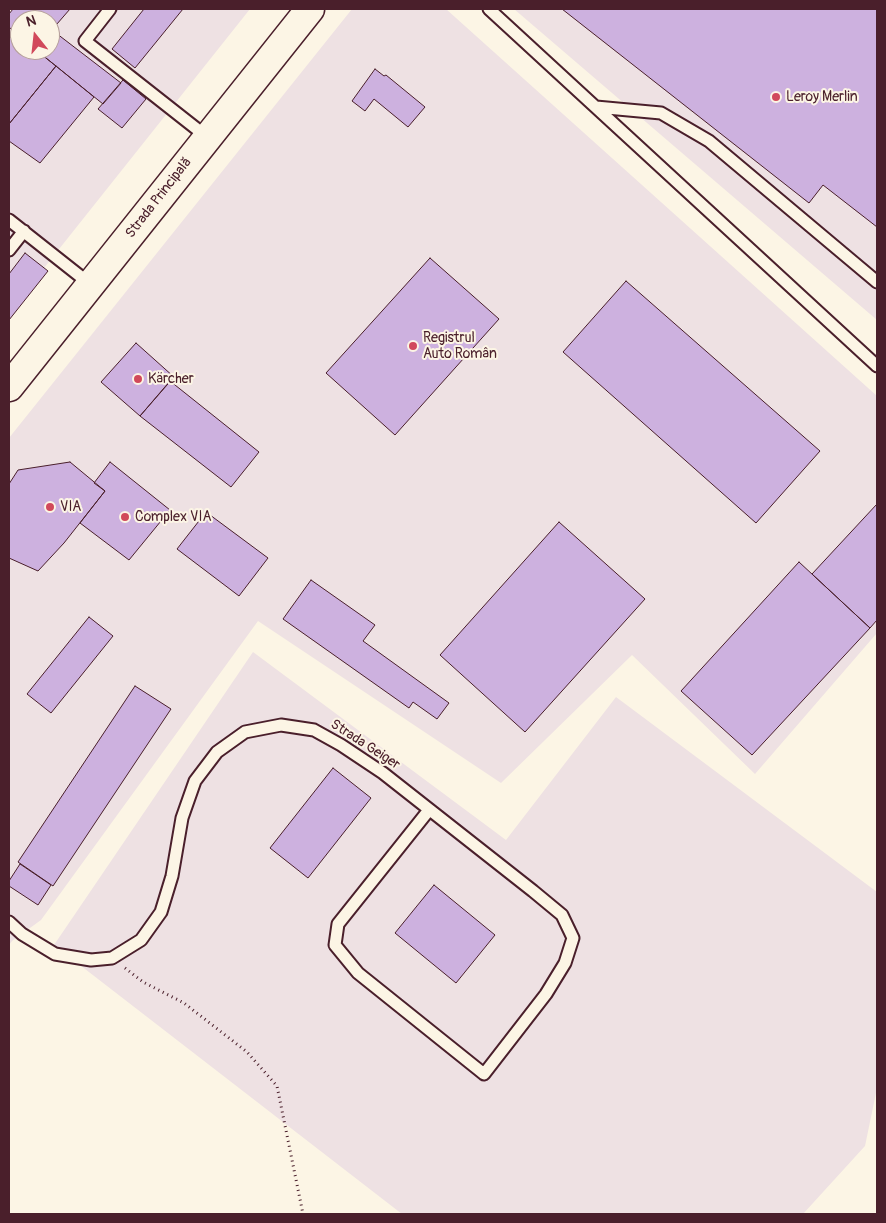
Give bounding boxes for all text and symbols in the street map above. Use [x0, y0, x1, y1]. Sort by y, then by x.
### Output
north arrow [10, 10, 60, 60]
text: N [24, 12, 38, 31]
place label: Leroy Merlin [786, 89, 858, 105]
marker: Leroy Merlin [770, 91, 782, 103]
street label: Strada Principală [122, 154, 196, 242]
place label: Registrul Auto Român [423, 330, 497, 362]
marker: Registrul Auto Român [407, 340, 419, 352]
place label: Kärcher [148, 371, 194, 387]
marker: Kärcher [132, 373, 144, 385]
place label: VIA [60, 499, 81, 515]
marker: VIA [44, 501, 56, 513]
place label: Complex VIA [135, 509, 211, 525]
marker: Complex VIA [119, 511, 131, 523]
street label: Strada Geiger [327, 716, 403, 774]

